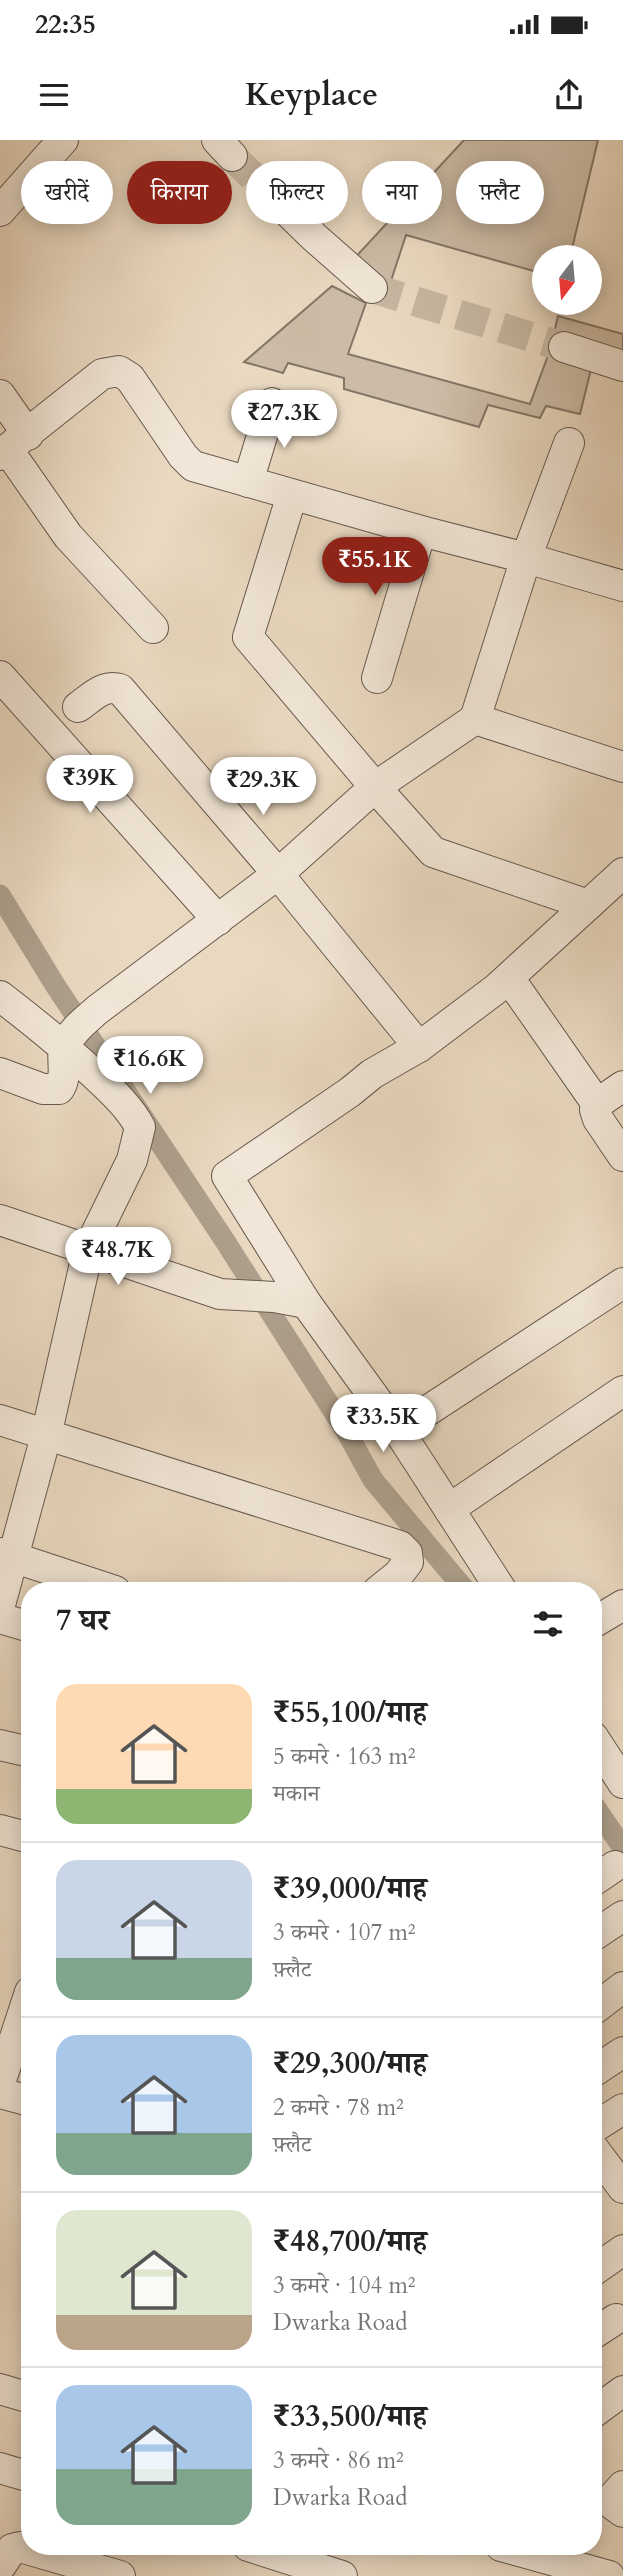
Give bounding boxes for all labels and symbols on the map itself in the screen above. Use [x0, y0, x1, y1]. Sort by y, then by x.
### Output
north arrow [532, 245, 602, 315]
pin: ₹27.3K [227, 390, 341, 450]
pin: ₹55.1K [318, 538, 432, 597]
pin: ₹39K [49, 756, 131, 815]
pin: ₹29.3K [206, 758, 320, 817]
pin: ₹16.6K [93, 1037, 207, 1096]
pin: ₹48.7K [61, 1228, 175, 1287]
pin: ₹33.5K [326, 1394, 440, 1454]

